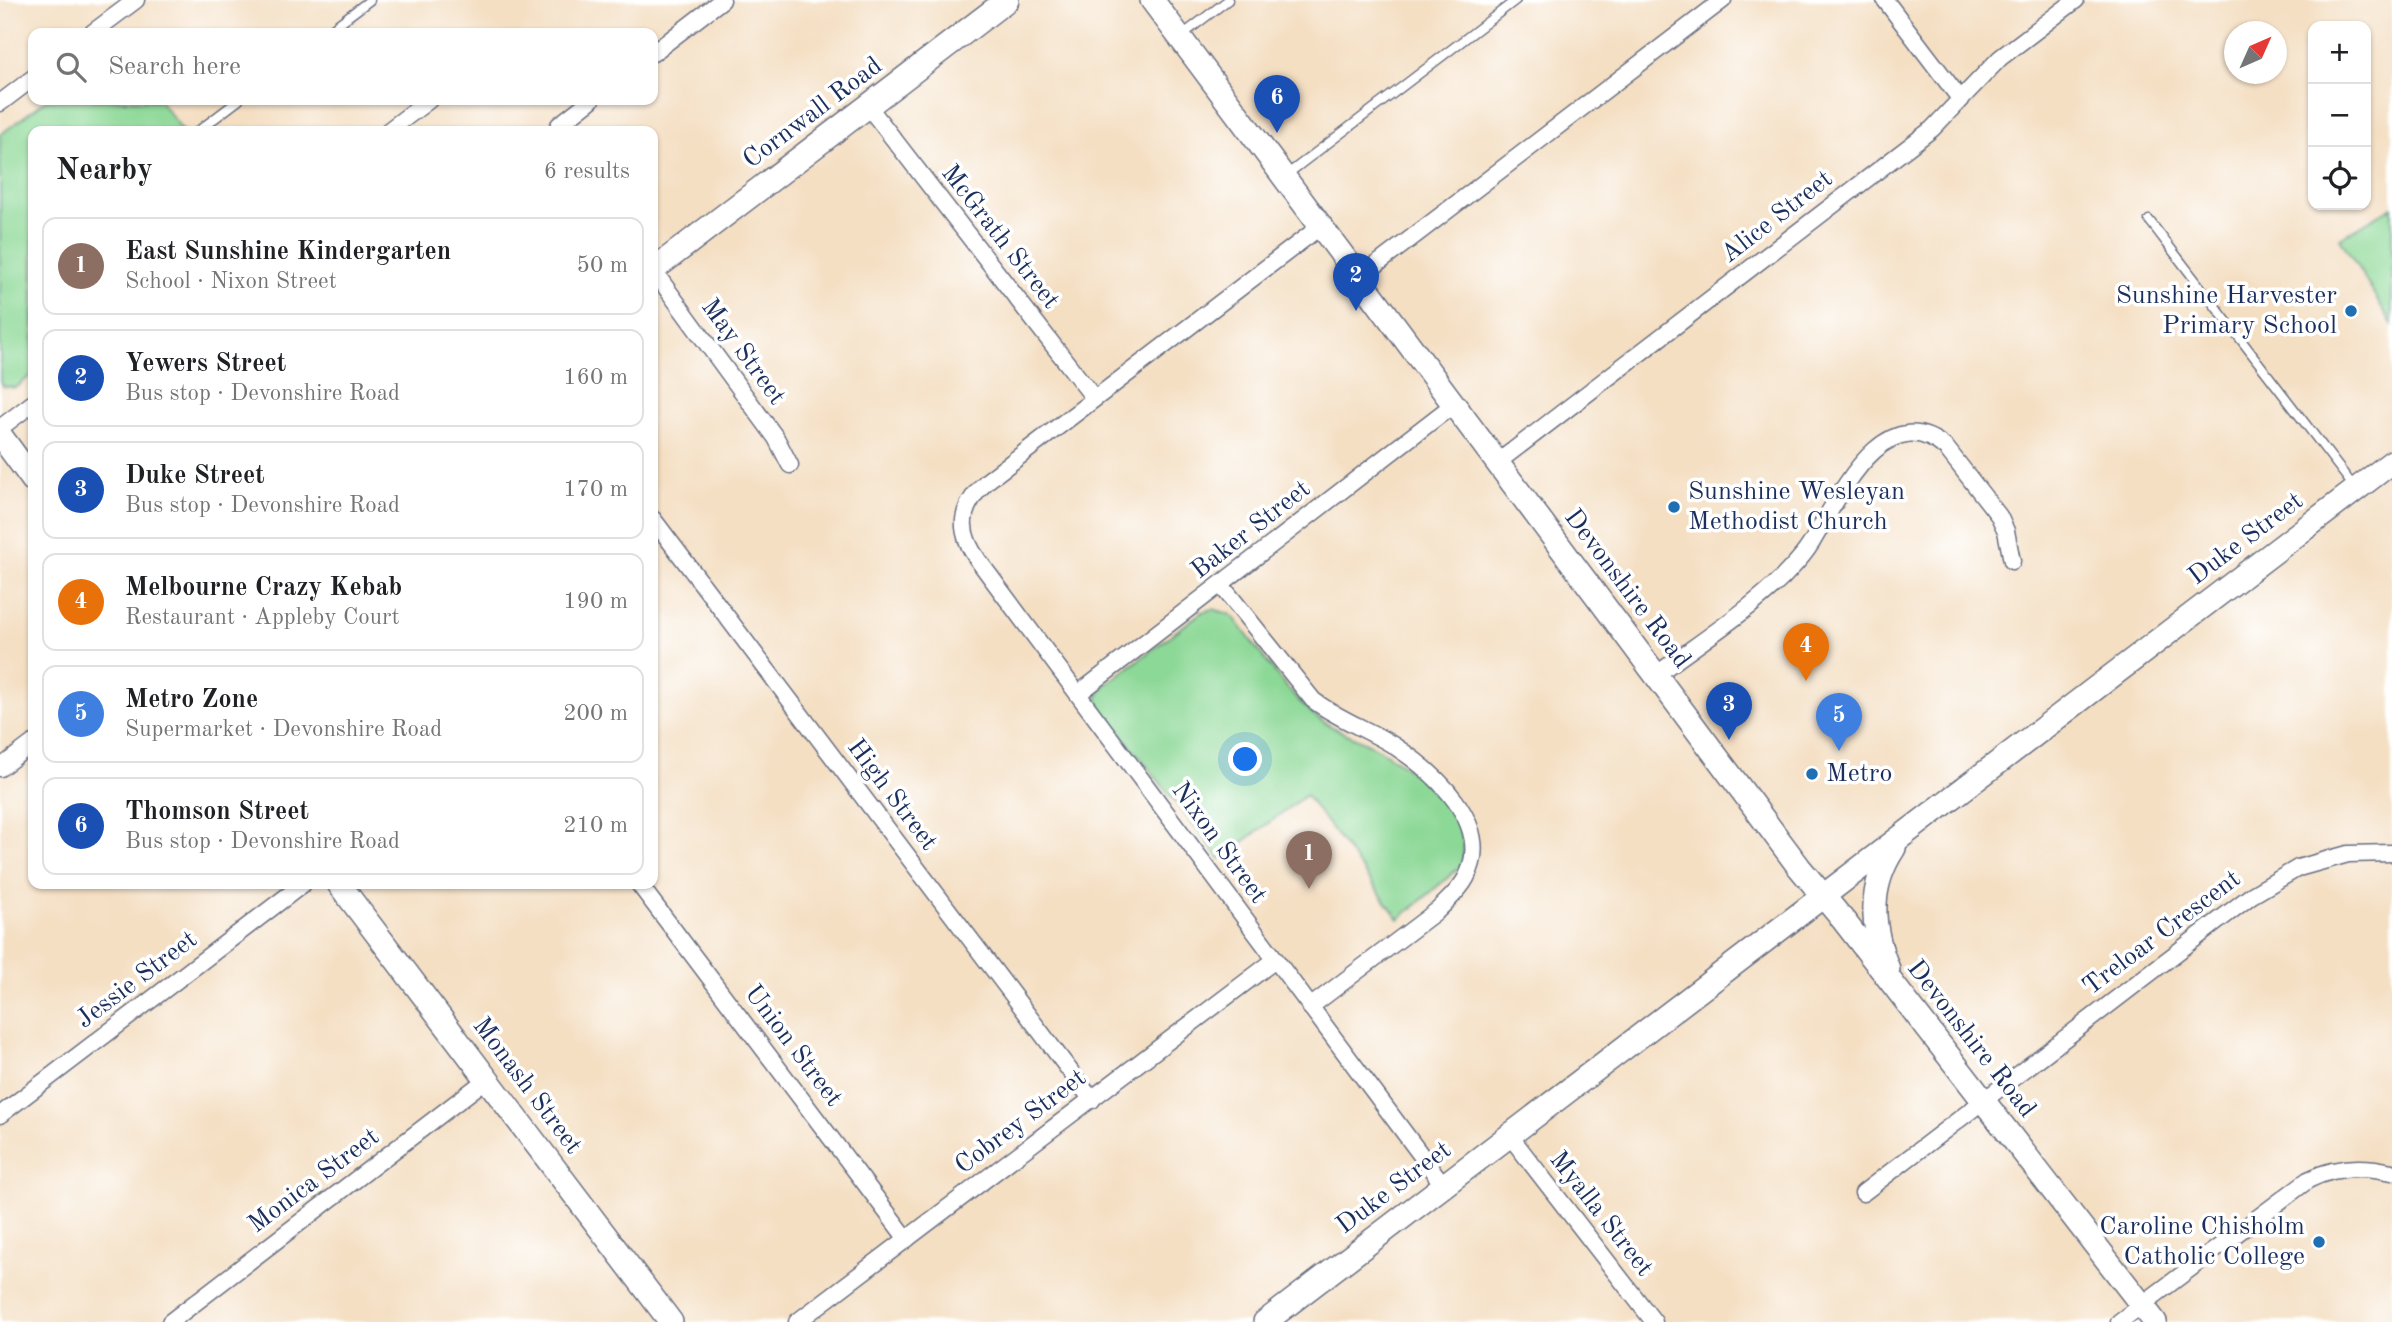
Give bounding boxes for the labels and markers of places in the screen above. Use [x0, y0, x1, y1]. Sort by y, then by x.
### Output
pin: 6 [1254, 75, 1300, 133]
pin: 2 [1333, 253, 1379, 311]
place label: Sunshine Harvester Primary School [2116, 283, 2337, 339]
marker: Sunshine Harvester Primary School [2343, 303, 2359, 319]
place label: Sunshine Wesleyan Methodist Church [1688, 479, 1905, 535]
marker: Sunshine Wesleyan Methodist Church [1666, 499, 1682, 515]
pin: 4 [1783, 623, 1829, 681]
pin: 3 [1706, 682, 1752, 740]
pin: 5 [1816, 693, 1862, 751]
place label: Metro [1826, 761, 1892, 787]
marker: Metro [1804, 766, 1820, 782]
pin: 1 [1286, 831, 1332, 889]
place label: Caroline Chisholm Catholic College [2099, 1214, 2305, 1270]
marker: Caroline Chisholm Catholic College [2311, 1234, 2327, 1250]

